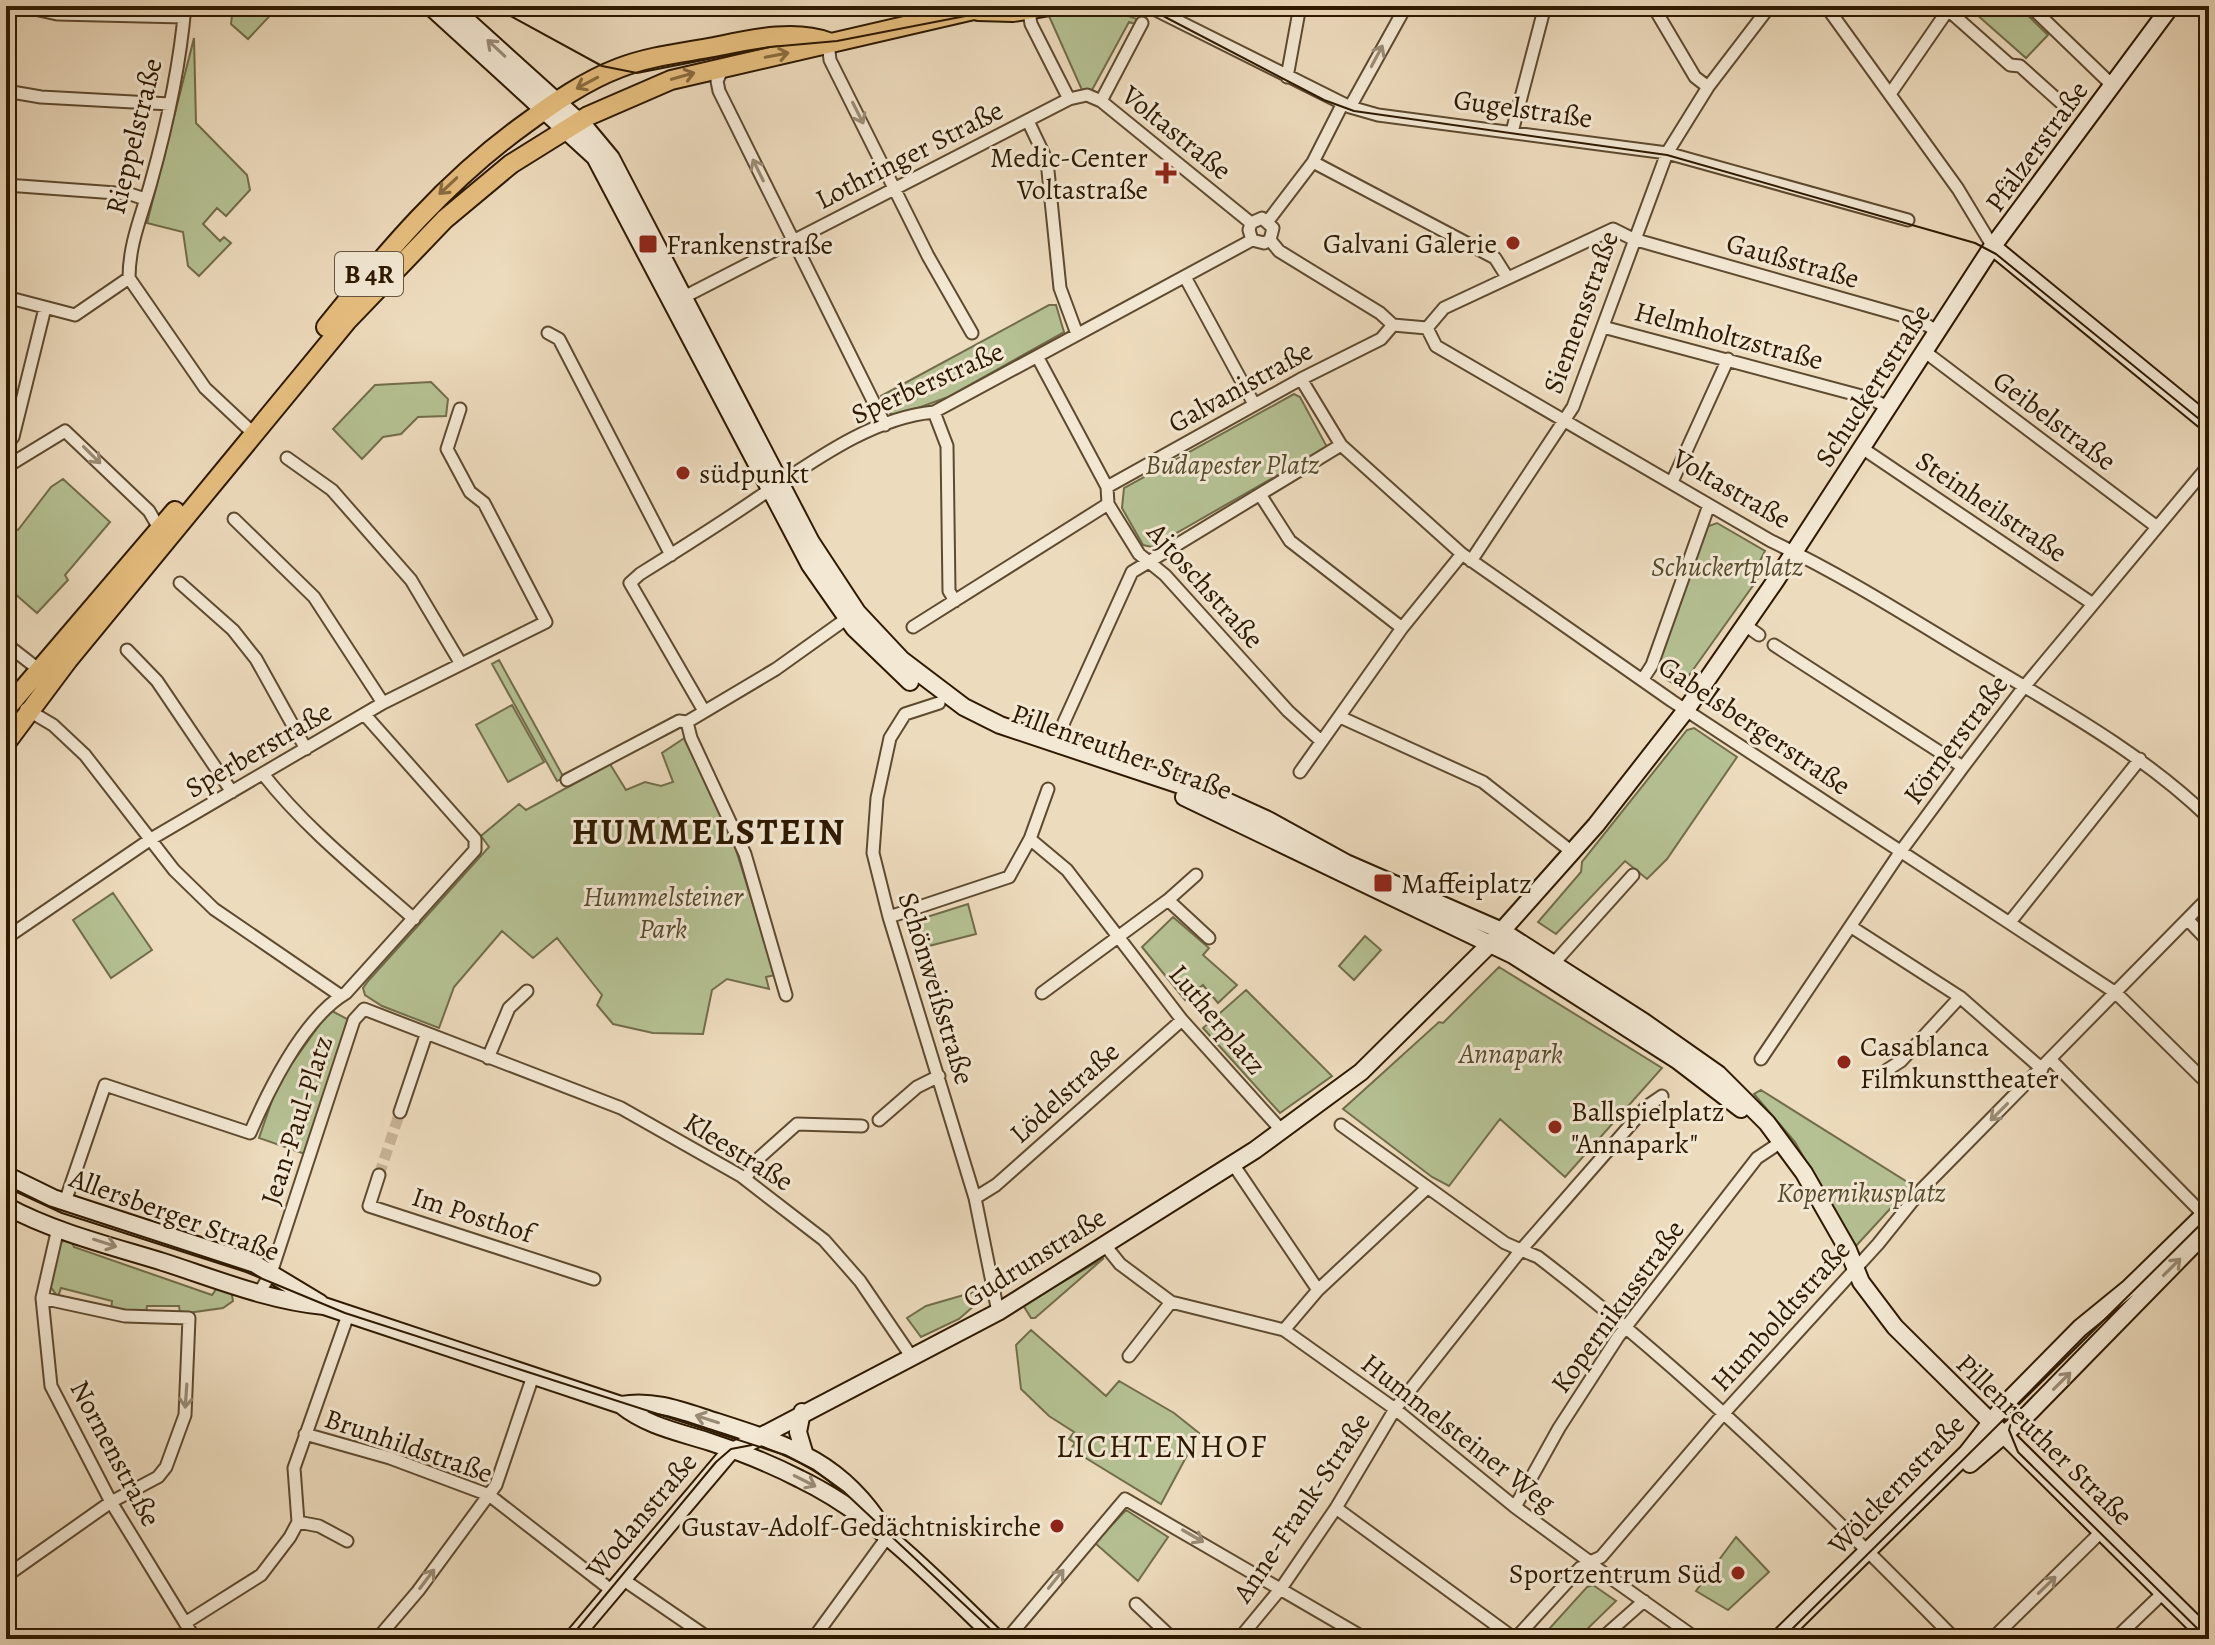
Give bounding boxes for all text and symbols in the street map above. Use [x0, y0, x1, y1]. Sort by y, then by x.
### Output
one-way arrow [486, 38, 506, 57]
one-way arrow [1370, 45, 1386, 69]
one-way arrow [763, 47, 789, 62]
street label: Rieppelstraße [96, 54, 172, 218]
one-way arrow [669, 68, 695, 83]
street label: Pfälzerstraße [1976, 73, 2097, 220]
one-way arrow [576, 75, 600, 91]
street label: Voltastraße [1113, 76, 1239, 189]
street label: Gugelstraße [1451, 80, 1595, 138]
street label: Lothringer Straße [809, 91, 1010, 219]
one-way arrow [850, 101, 866, 124]
place label: Medic-Center Voltastraße [990, 139, 1148, 209]
one-way arrow [750, 159, 766, 183]
marker: Medic-Center Voltastraße [1155, 162, 1177, 184]
one-way arrow [438, 176, 458, 195]
street label: Gaußstraße [1722, 224, 1863, 298]
place label: Galvani Galerie [1323, 225, 1497, 263]
place label: Frankenstraße [666, 226, 833, 264]
street label: Siemensstraße [1534, 226, 1628, 399]
marker: Frankenstraße [637, 233, 659, 255]
marker: Galvani Galerie [1504, 234, 1522, 252]
road number: B 4R [335, 252, 403, 296]
street label: Helmholtzstraße [1630, 292, 1827, 379]
street label: Schuckertstraße [1806, 297, 1940, 474]
street label: Sperberstraße [845, 332, 1010, 434]
street label: Galvanistraße [1161, 332, 1320, 442]
street label: Geibelstraße [1985, 362, 2124, 480]
street label: Voltastraße [1664, 439, 1798, 538]
street label: Steinheilstraße [1908, 442, 2075, 572]
one-way arrow [82, 445, 101, 464]
park label: Budapester Platz [1145, 446, 1320, 484]
place label: südpunkt [699, 455, 809, 493]
marker: südpunkt [674, 464, 692, 482]
street label: Ajtoschstraße [1138, 514, 1272, 657]
park label: Schuckertplatz [1651, 548, 1804, 586]
street label: Gabelsbergerstraße [1651, 647, 1858, 804]
street label: Körnerstraße [1895, 667, 2017, 812]
street label: Sperberstraße [178, 693, 339, 807]
street label: Pillenreuther Straße [1006, 694, 1237, 810]
district label: HUMMELSTEIN [572, 807, 846, 856]
place label: Maffeiplatz [1401, 865, 1532, 903]
marker: Maffeiplatz [1372, 872, 1394, 894]
park label: Hummelsteiner Park [583, 878, 744, 948]
street label: Schönweißstraße [889, 887, 983, 1089]
street label: Lutherplatz [1160, 956, 1275, 1083]
place label: Casablanca Filmkunsttheater [1860, 1028, 2059, 1098]
street label: Jean-Paul-Platz [252, 1031, 342, 1210]
street label: Lödelstraße [1002, 1033, 1128, 1152]
park label: Annapark [1457, 1035, 1563, 1073]
marker: Casablanca Filmkunsttheater [1835, 1053, 1853, 1071]
place label: Ballspielplatz "Annapark" [1571, 1093, 1725, 1163]
one-way arrow [1990, 1102, 2009, 1121]
street label: Kleestraße [676, 1103, 801, 1200]
marker: Ballspielplatz "Annapark" [1546, 1118, 1564, 1136]
street label: Allersberger Straße [63, 1159, 285, 1271]
park label: Kopernikusplatz [1776, 1174, 1946, 1212]
street label: Im Posthof [407, 1178, 542, 1254]
street label: Gudrunstraße [956, 1199, 1114, 1317]
street label: Kopernikusstraße [1542, 1212, 1694, 1401]
street label: Humboldtstraße [1702, 1232, 1859, 1400]
one-way arrow [92, 1237, 117, 1252]
one-way arrow [2162, 1258, 2181, 1277]
street label: Hummelsteiner Weg [1353, 1345, 1564, 1521]
street label: Pillenreuther Straße [1948, 1345, 2141, 1534]
one-way arrow [2052, 1372, 2071, 1391]
street label: Nornenstraße [61, 1374, 170, 1533]
one-way arrow [178, 1382, 193, 1409]
street label: Brunhildstraße [320, 1399, 498, 1492]
street label: Anne-Frank-Straße [1223, 1405, 1380, 1611]
street label: Wölckernstraße [1819, 1406, 1973, 1564]
one-way arrow [694, 1411, 720, 1426]
district label: LICHTENHOF [1056, 1424, 1268, 1468]
street label: Wodanstraße [577, 1444, 706, 1588]
one-way arrow [792, 1474, 816, 1490]
place label: Gustav-Adolf-Gedächtniskirche [681, 1508, 1041, 1546]
marker: Gustav-Adolf-Gedächtniskirche [1048, 1517, 1066, 1535]
one-way arrow [1181, 1528, 1204, 1544]
place label: Sportzentrum Süd [1509, 1555, 1723, 1593]
marker: Sportzentrum Süd [1729, 1564, 1747, 1582]
one-way arrow [418, 1569, 435, 1590]
one-way arrow [1047, 1569, 1065, 1589]
one-way arrow [2037, 1576, 2056, 1595]

